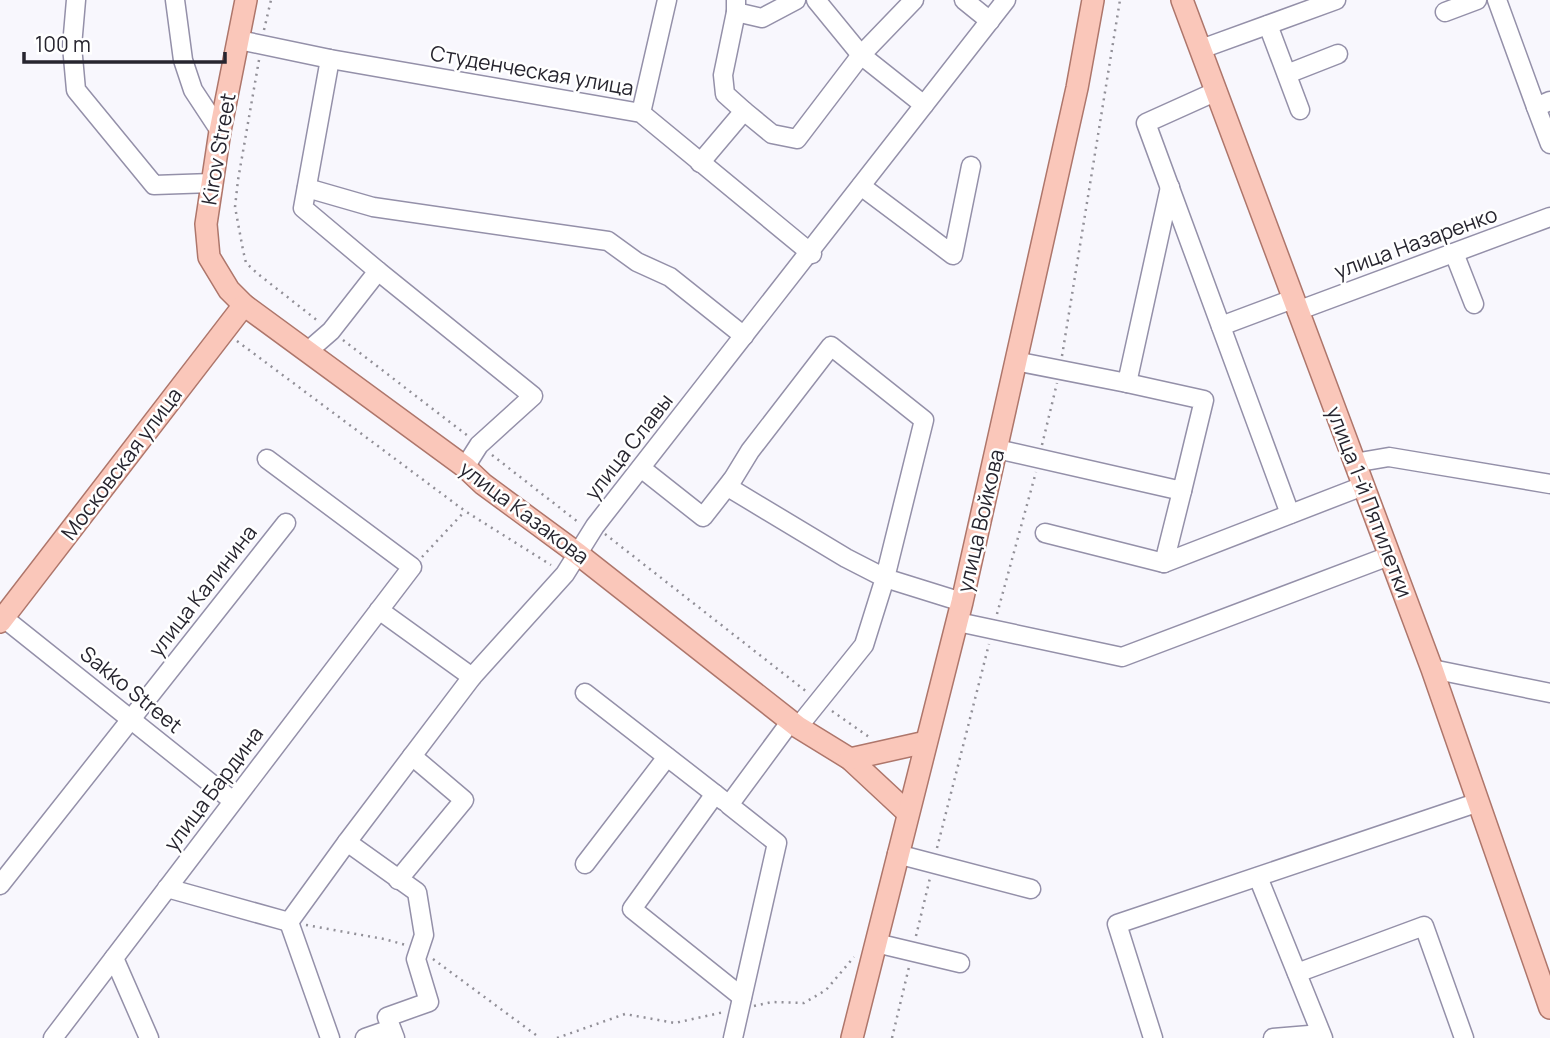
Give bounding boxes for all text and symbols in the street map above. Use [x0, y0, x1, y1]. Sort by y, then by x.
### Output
scale bar [24, 21, 226, 65]
text: 100 m [35, 30, 91, 58]
street label: Студенческая улица [428, 38, 636, 102]
street label: Kirov Street [194, 91, 242, 207]
street label: улица Назаренко [1330, 200, 1501, 285]
street label: Московская улица [55, 381, 188, 545]
street label: улица Славы [578, 387, 679, 505]
street label: улица 1-й Пятилетки [1321, 402, 1419, 601]
street label: улица Войкова [950, 446, 1010, 595]
street label: улица Казакова [454, 454, 595, 570]
street label: улица Калинина [142, 519, 263, 662]
street label: Sakko Street [75, 639, 188, 739]
street label: улица Бардина [157, 721, 269, 856]

